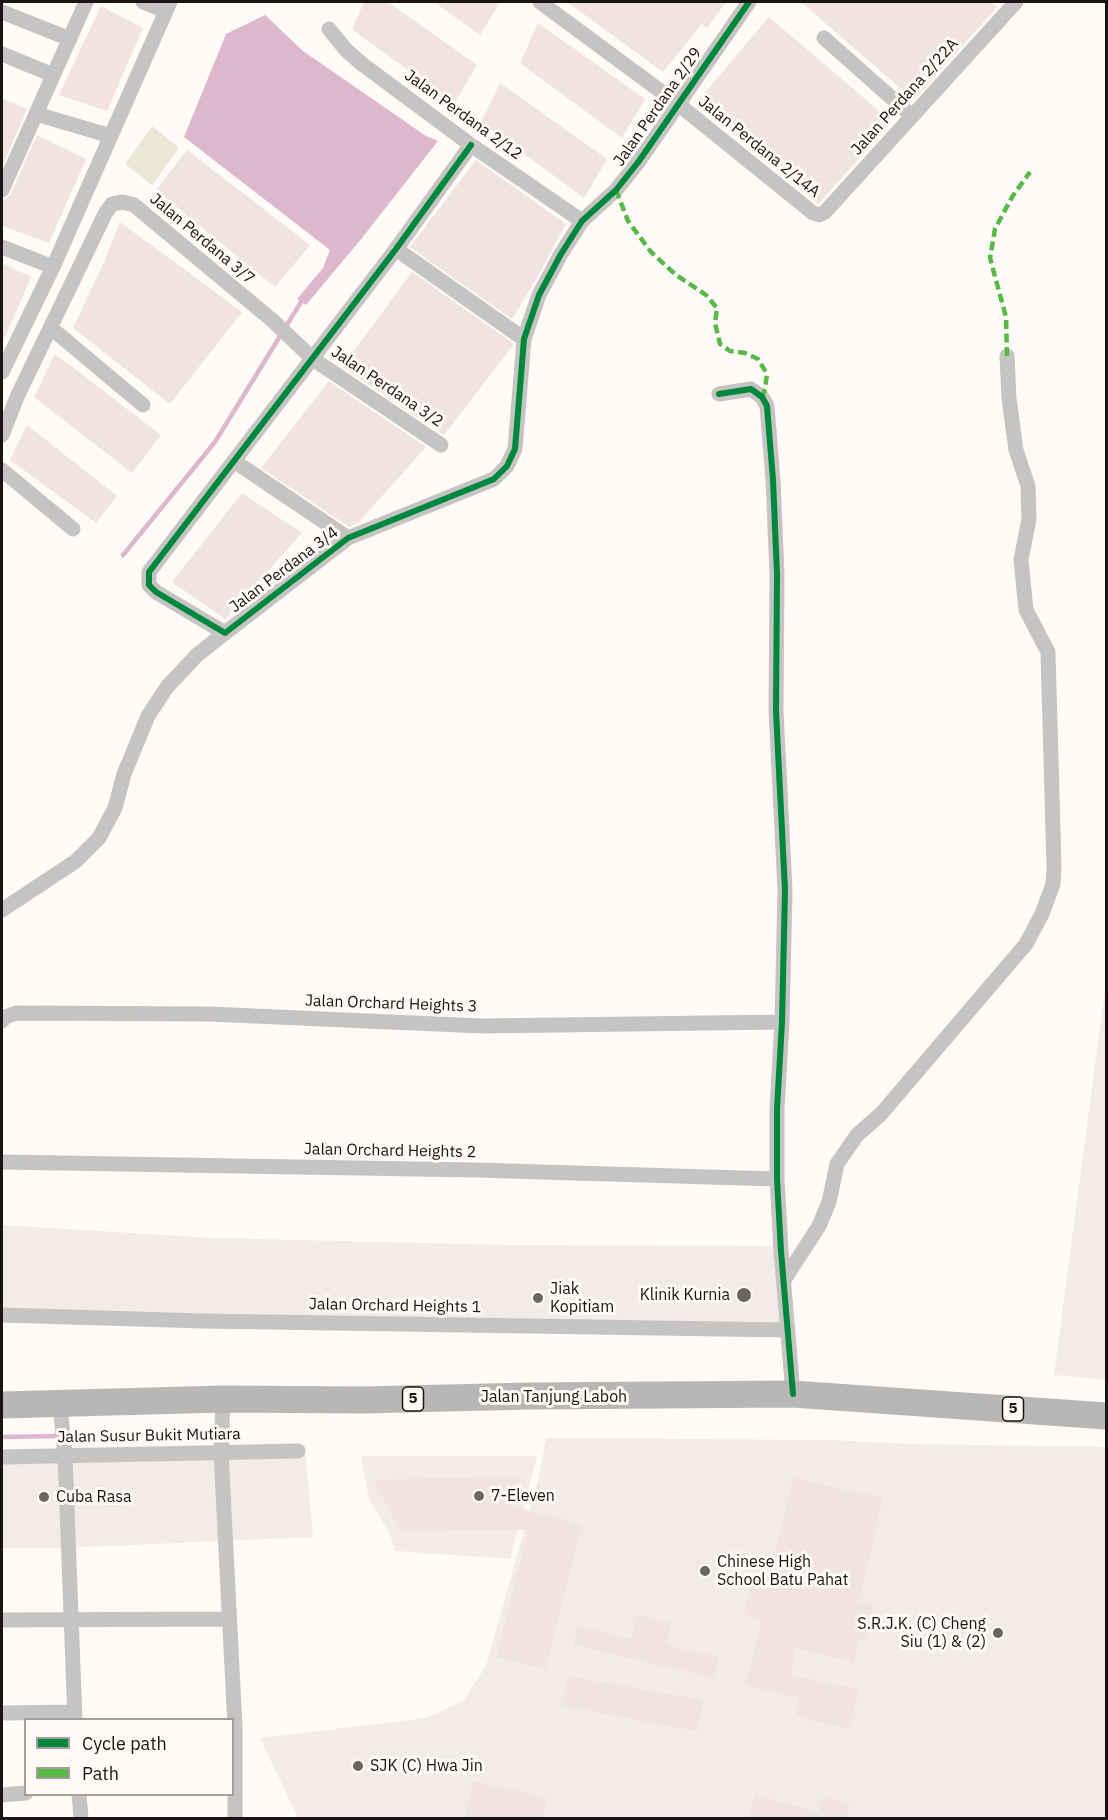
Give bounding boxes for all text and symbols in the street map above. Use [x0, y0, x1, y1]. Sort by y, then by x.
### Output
street label: Jalan Perdana 2/22A [847, 35, 963, 159]
street label: Jalan Perdana 2/29 [610, 44, 706, 170]
street label: Jalan Perdana 2/12 [400, 66, 526, 164]
street label: Jalan Perdana 2/14A [694, 92, 824, 202]
street label: Jalan Perdana 3/7 [146, 190, 258, 288]
street label: Jalan Perdana 3/2 [327, 342, 447, 432]
street label: Jalan Perdana 3/4 [226, 523, 342, 617]
street label: Jalan Orchard Heights 3 [304, 991, 478, 1017]
street label: Jalan Orchard Heights 2 [304, 1140, 476, 1162]
place label: Jiak Kopitiam [550, 1279, 614, 1317]
place label: Klinik Kurnia [640, 1285, 730, 1305]
marker: Klinik Kurnia [735, 1286, 753, 1304]
marker: Jiak Kopitiam [531, 1291, 545, 1305]
street label: Jalan Orchard Heights 1 [309, 1295, 481, 1317]
road number: 5 [402, 1387, 424, 1411]
street label: Jalan Tanjung Laboh [481, 1387, 627, 1407]
road number: 5 [1002, 1397, 1024, 1421]
street label: Jalan Susur Bukit Mutiara [57, 1425, 241, 1447]
place label: 7-Eleven [491, 1486, 555, 1506]
place label: Cuba Rasa [56, 1487, 132, 1507]
marker: 7-Eleven [472, 1489, 486, 1503]
marker: Cuba Rasa [37, 1490, 51, 1504]
place label: Chinese High School Batu Pahat [717, 1552, 848, 1590]
marker: Chinese High School Batu Pahat [698, 1564, 712, 1578]
place label: S.R.J.K. (C) Cheng Siu (1) & (2) [857, 1614, 986, 1652]
marker: S.R.J.K. (C) Cheng Siu (1) & (2) [991, 1626, 1005, 1640]
legend [24, 1718, 234, 1796]
text: Cycle path [82, 1732, 167, 1755]
place label: SJK (C) Hwa Jin [370, 1756, 483, 1776]
marker: SJK (C) Hwa Jin [351, 1759, 365, 1773]
text: Path [82, 1762, 119, 1785]

